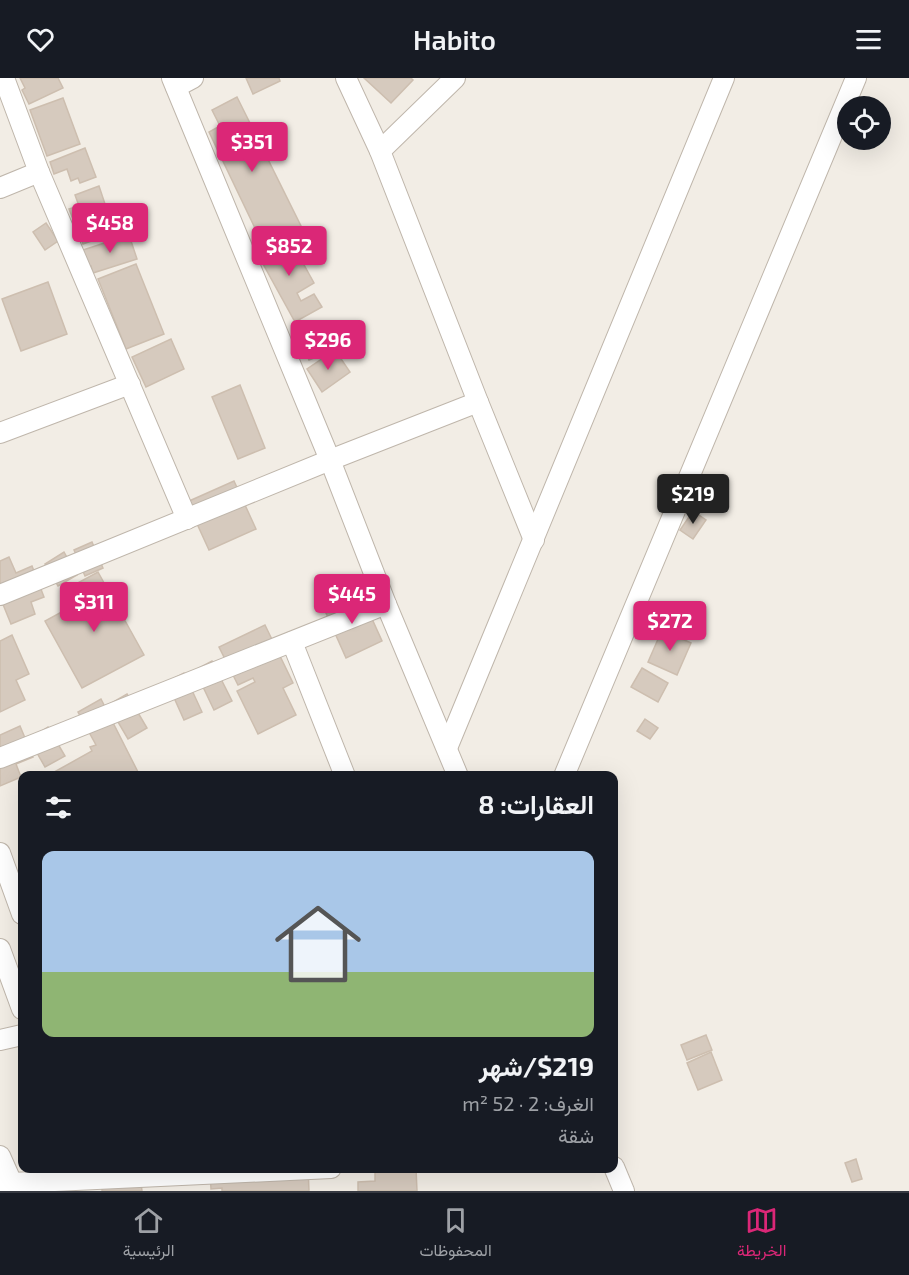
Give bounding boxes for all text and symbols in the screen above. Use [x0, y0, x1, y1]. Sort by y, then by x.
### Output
icon: heart [24, 23, 57, 56]
text: Habito [413, 23, 496, 55]
icon: menu [852, 23, 885, 56]
map controls [837, 96, 891, 150]
button: locate [837, 96, 891, 150]
pin: $351 [216, 122, 288, 173]
text: $351 [231, 129, 273, 153]
pin: $458 [74, 203, 146, 254]
text: $458 [86, 210, 134, 234]
pin: $852 [253, 226, 325, 277]
text: $852 [266, 233, 312, 257]
pin: $296 [292, 320, 364, 371]
text: $296 [305, 327, 351, 351]
pin: $219 [657, 474, 729, 525]
text: $219 [671, 481, 715, 505]
pin: $445 [316, 574, 388, 625]
text: $445 [328, 581, 376, 605]
pin: $311 [58, 582, 130, 633]
text: $311 [74, 589, 114, 613]
pin: $272 [634, 601, 706, 652]
text: $272 [647, 608, 693, 632]
text: العقارات: 8 [478, 788, 594, 819]
icon: filters [42, 791, 75, 824]
icon: home [264, 890, 372, 998]
text: $219/شهر [479, 1050, 594, 1081]
text: الغرف: 2 · 52 m² [462, 1091, 594, 1115]
text: شقة [558, 1123, 594, 1147]
tab: الرئيسية [123, 1204, 174, 1265]
tab: المحفوظات [420, 1204, 492, 1265]
tab: الخريطة [737, 1204, 786, 1265]

